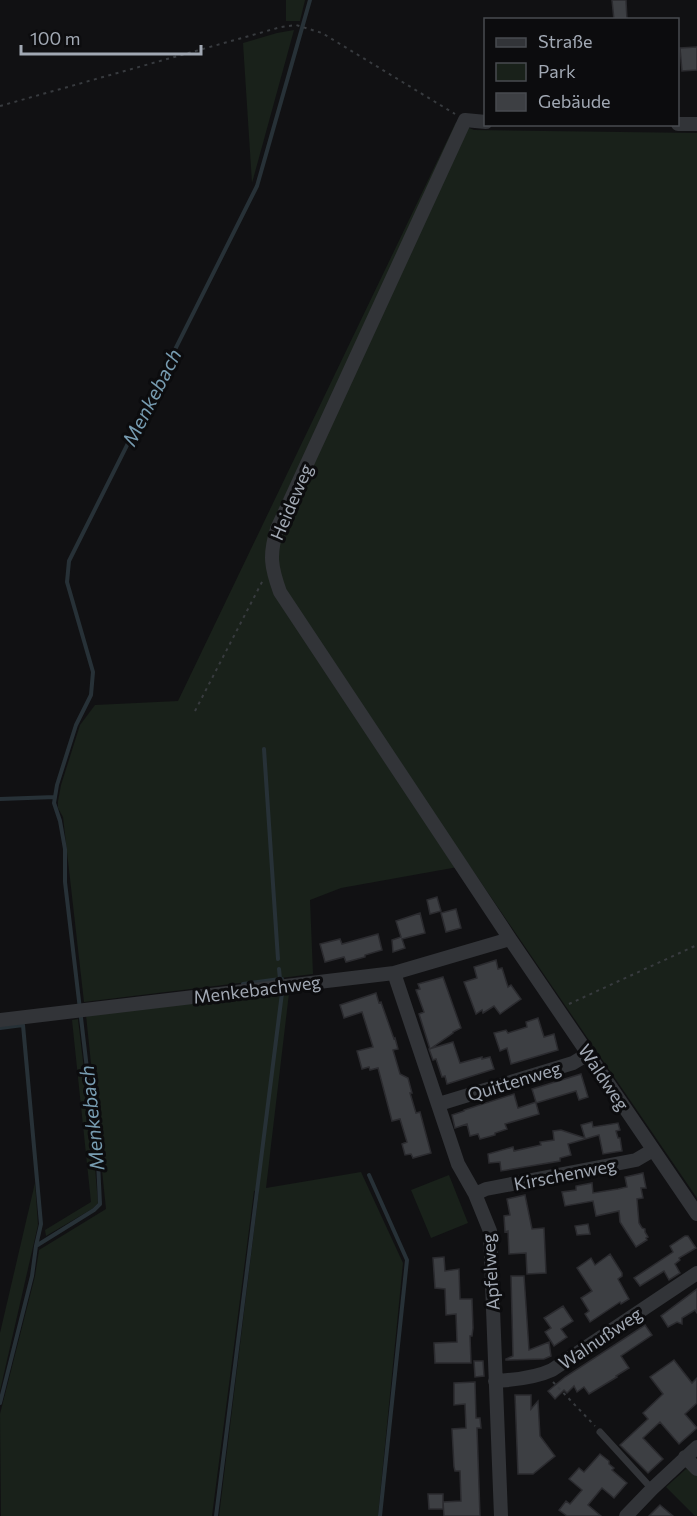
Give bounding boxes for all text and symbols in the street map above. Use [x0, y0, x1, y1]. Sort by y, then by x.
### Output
scale bar [21, 18, 201, 56]
legend [484, 18, 679, 126]
text: 100 m [30, 27, 80, 49]
text: Straße [538, 30, 593, 52]
text: Park [538, 60, 576, 82]
text: Gebäude [538, 90, 611, 112]
water label: Menkebach [116, 344, 186, 450]
street label: Heideweg [265, 460, 317, 543]
street label: Menkebachweg [192, 970, 322, 1008]
street label: Waldweg [574, 1040, 634, 1114]
street label: Quittenweg [464, 1056, 564, 1106]
water label: Menkebach [74, 1064, 108, 1172]
street label: Kirschenweg [512, 1153, 618, 1195]
street label: Apfelweg [476, 1233, 504, 1311]
street label: Walnußweg [554, 1302, 646, 1374]

